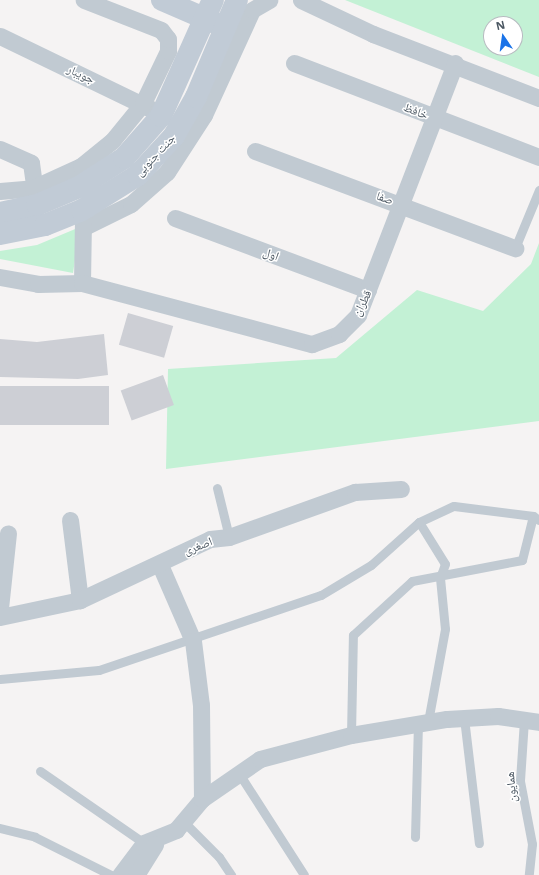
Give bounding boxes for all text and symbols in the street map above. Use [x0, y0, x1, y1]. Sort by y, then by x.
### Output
north arrow [483, 16, 523, 56]
text: N [494, 16, 506, 33]
street label: جویبار [65, 61, 97, 87]
street label: خافظ [402, 100, 430, 122]
street label: جنت جنوبی [132, 131, 178, 179]
street label: صفا [374, 188, 396, 208]
street label: اول [261, 244, 281, 264]
street label: قطران [349, 288, 375, 318]
street label: اصغری [182, 534, 214, 558]
street label: همایون [502, 771, 520, 803]

